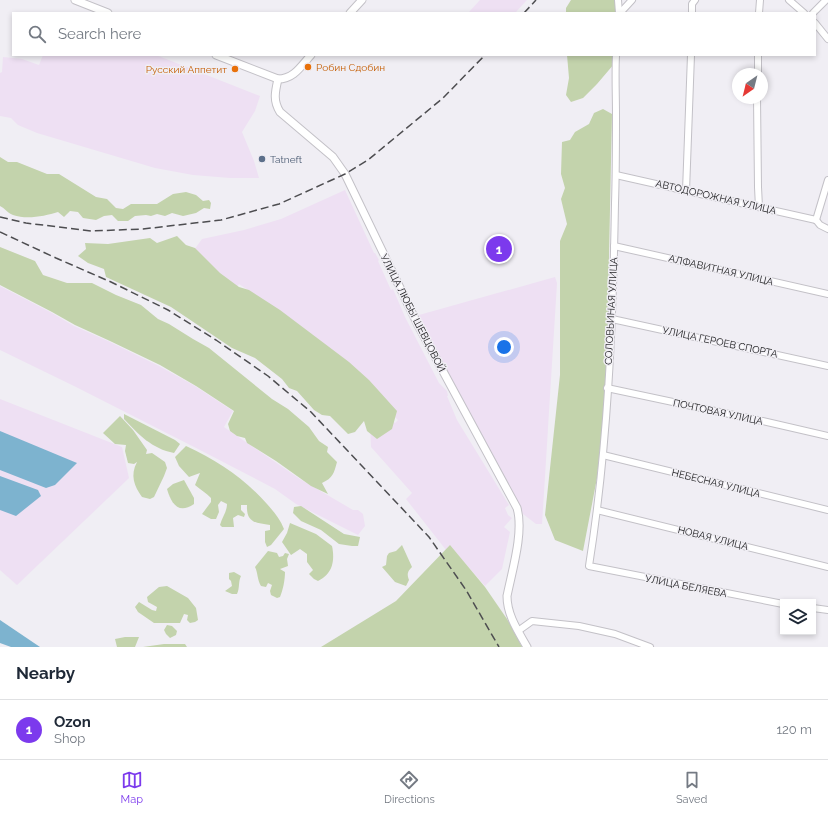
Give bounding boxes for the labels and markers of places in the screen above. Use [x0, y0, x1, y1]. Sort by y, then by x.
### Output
marker: Робин Сдобин [303, 62, 313, 72]
place label: Робин Сдобин [316, 62, 385, 73]
place label: Русский Аппетит [146, 64, 227, 75]
marker: Русский Аппетит [230, 64, 240, 74]
marker: Tatneft [257, 154, 267, 164]
place label: Tatneft [270, 154, 303, 165]
pin: 1 [486, 234, 512, 264]

